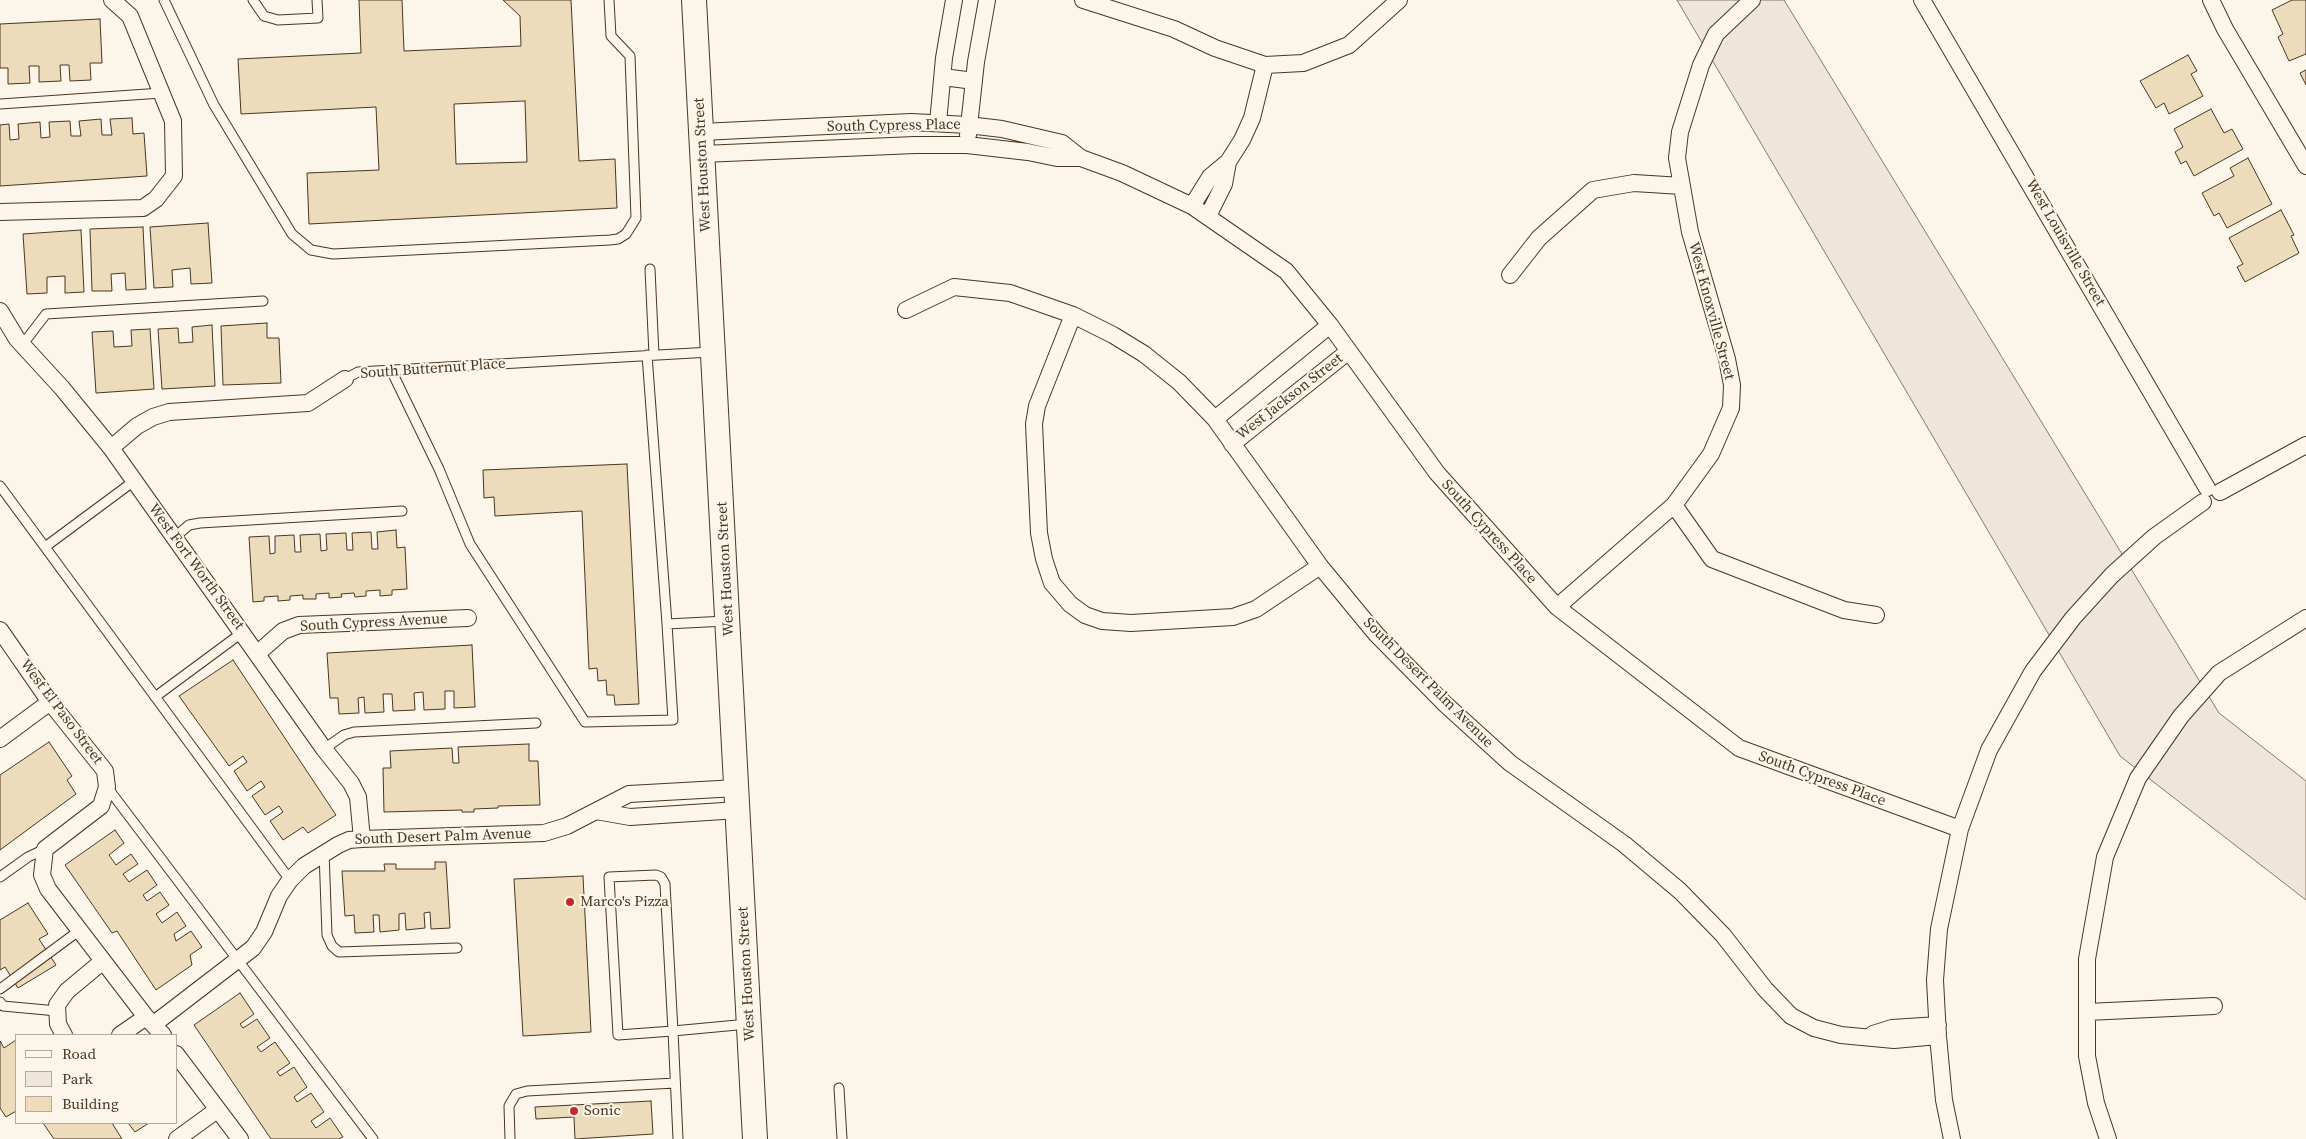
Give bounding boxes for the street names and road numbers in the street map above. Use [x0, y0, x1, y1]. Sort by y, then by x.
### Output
street label: West Houston Street [690, 97, 716, 233]
street label: South Cypress Place [827, 116, 961, 136]
street label: West Louisville Street [2021, 176, 2109, 310]
street label: West Knoxville Street [1684, 240, 1738, 382]
street label: West Jackson Street [1233, 350, 1347, 444]
street label: South Butternut Place [360, 355, 506, 383]
street label: South Cypress Place [1438, 476, 1540, 588]
street label: West Fort Worth Street [144, 500, 248, 634]
street label: West Houston Street [713, 501, 739, 637]
street label: South Cypress Avenue [300, 610, 448, 636]
street label: South Desert Palm Avenue [1359, 614, 1497, 752]
street label: West El Paso Street [16, 656, 106, 768]
street label: South Cypress Place [1756, 748, 1888, 810]
street label: South Desert Palm Avenue [354, 825, 532, 849]
street label: West Houston Street [734, 906, 760, 1042]

